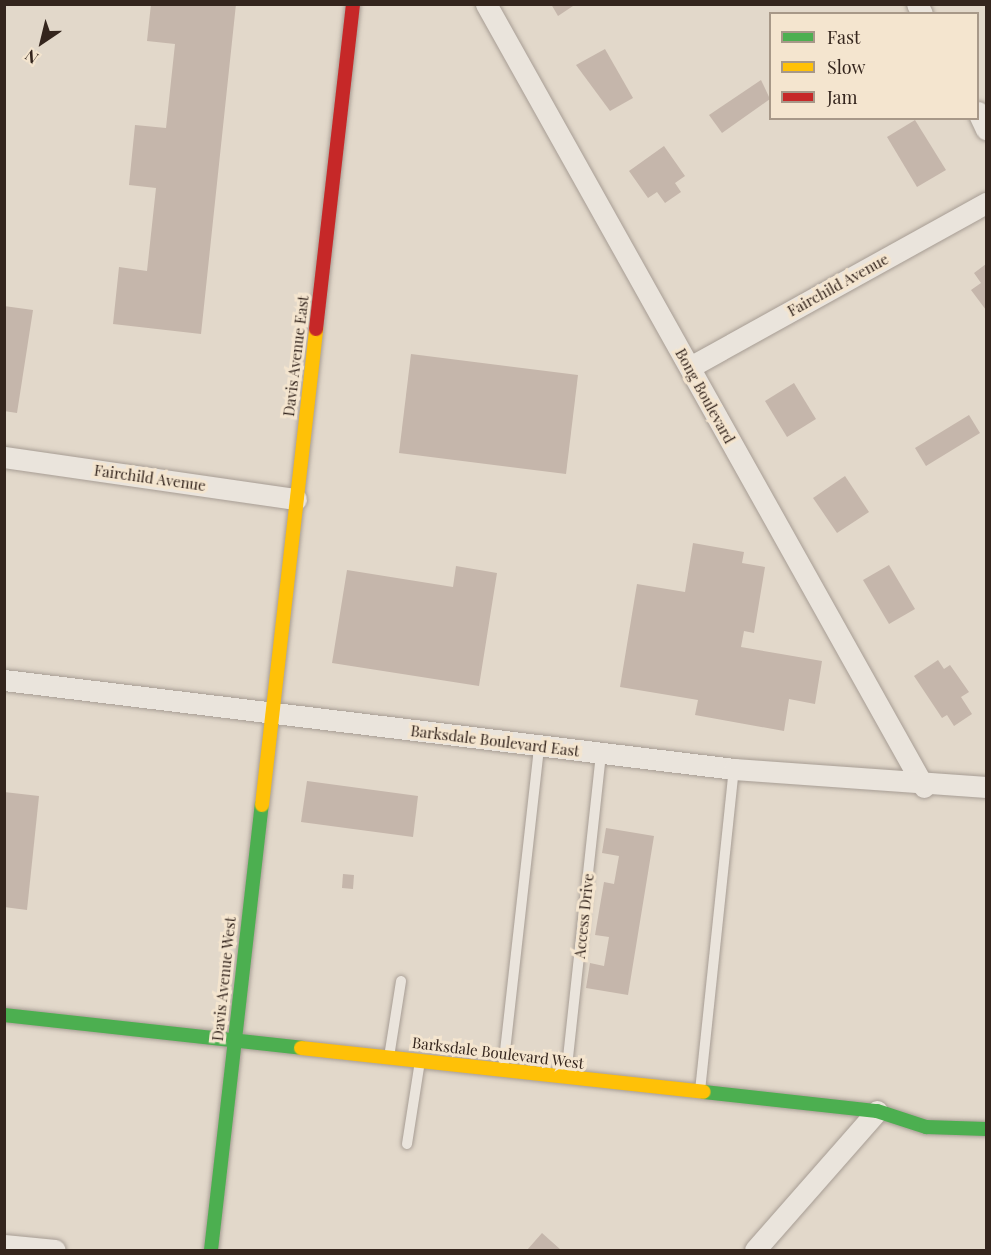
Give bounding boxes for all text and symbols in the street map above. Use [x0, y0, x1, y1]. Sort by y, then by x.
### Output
north arrow [12, 12, 72, 72]
legend [769, 12, 979, 120]
text: Fast [827, 25, 860, 49]
text: N [21, 45, 42, 69]
text: Slow [827, 55, 865, 79]
text: Jam [827, 85, 857, 109]
street label: Fairchild Avenue [784, 250, 892, 320]
street label: Davis Avenue East [280, 294, 312, 418]
street label: Bong Boulevard [671, 345, 739, 447]
street label: Fairchild Avenue [93, 461, 207, 495]
street label: Barksdale Boulevard East [410, 722, 580, 760]
street label: Access Drive [571, 873, 597, 959]
street label: Davis Avenue West [208, 916, 240, 1042]
street label: Barksdale Boulevard West [411, 1033, 585, 1073]

